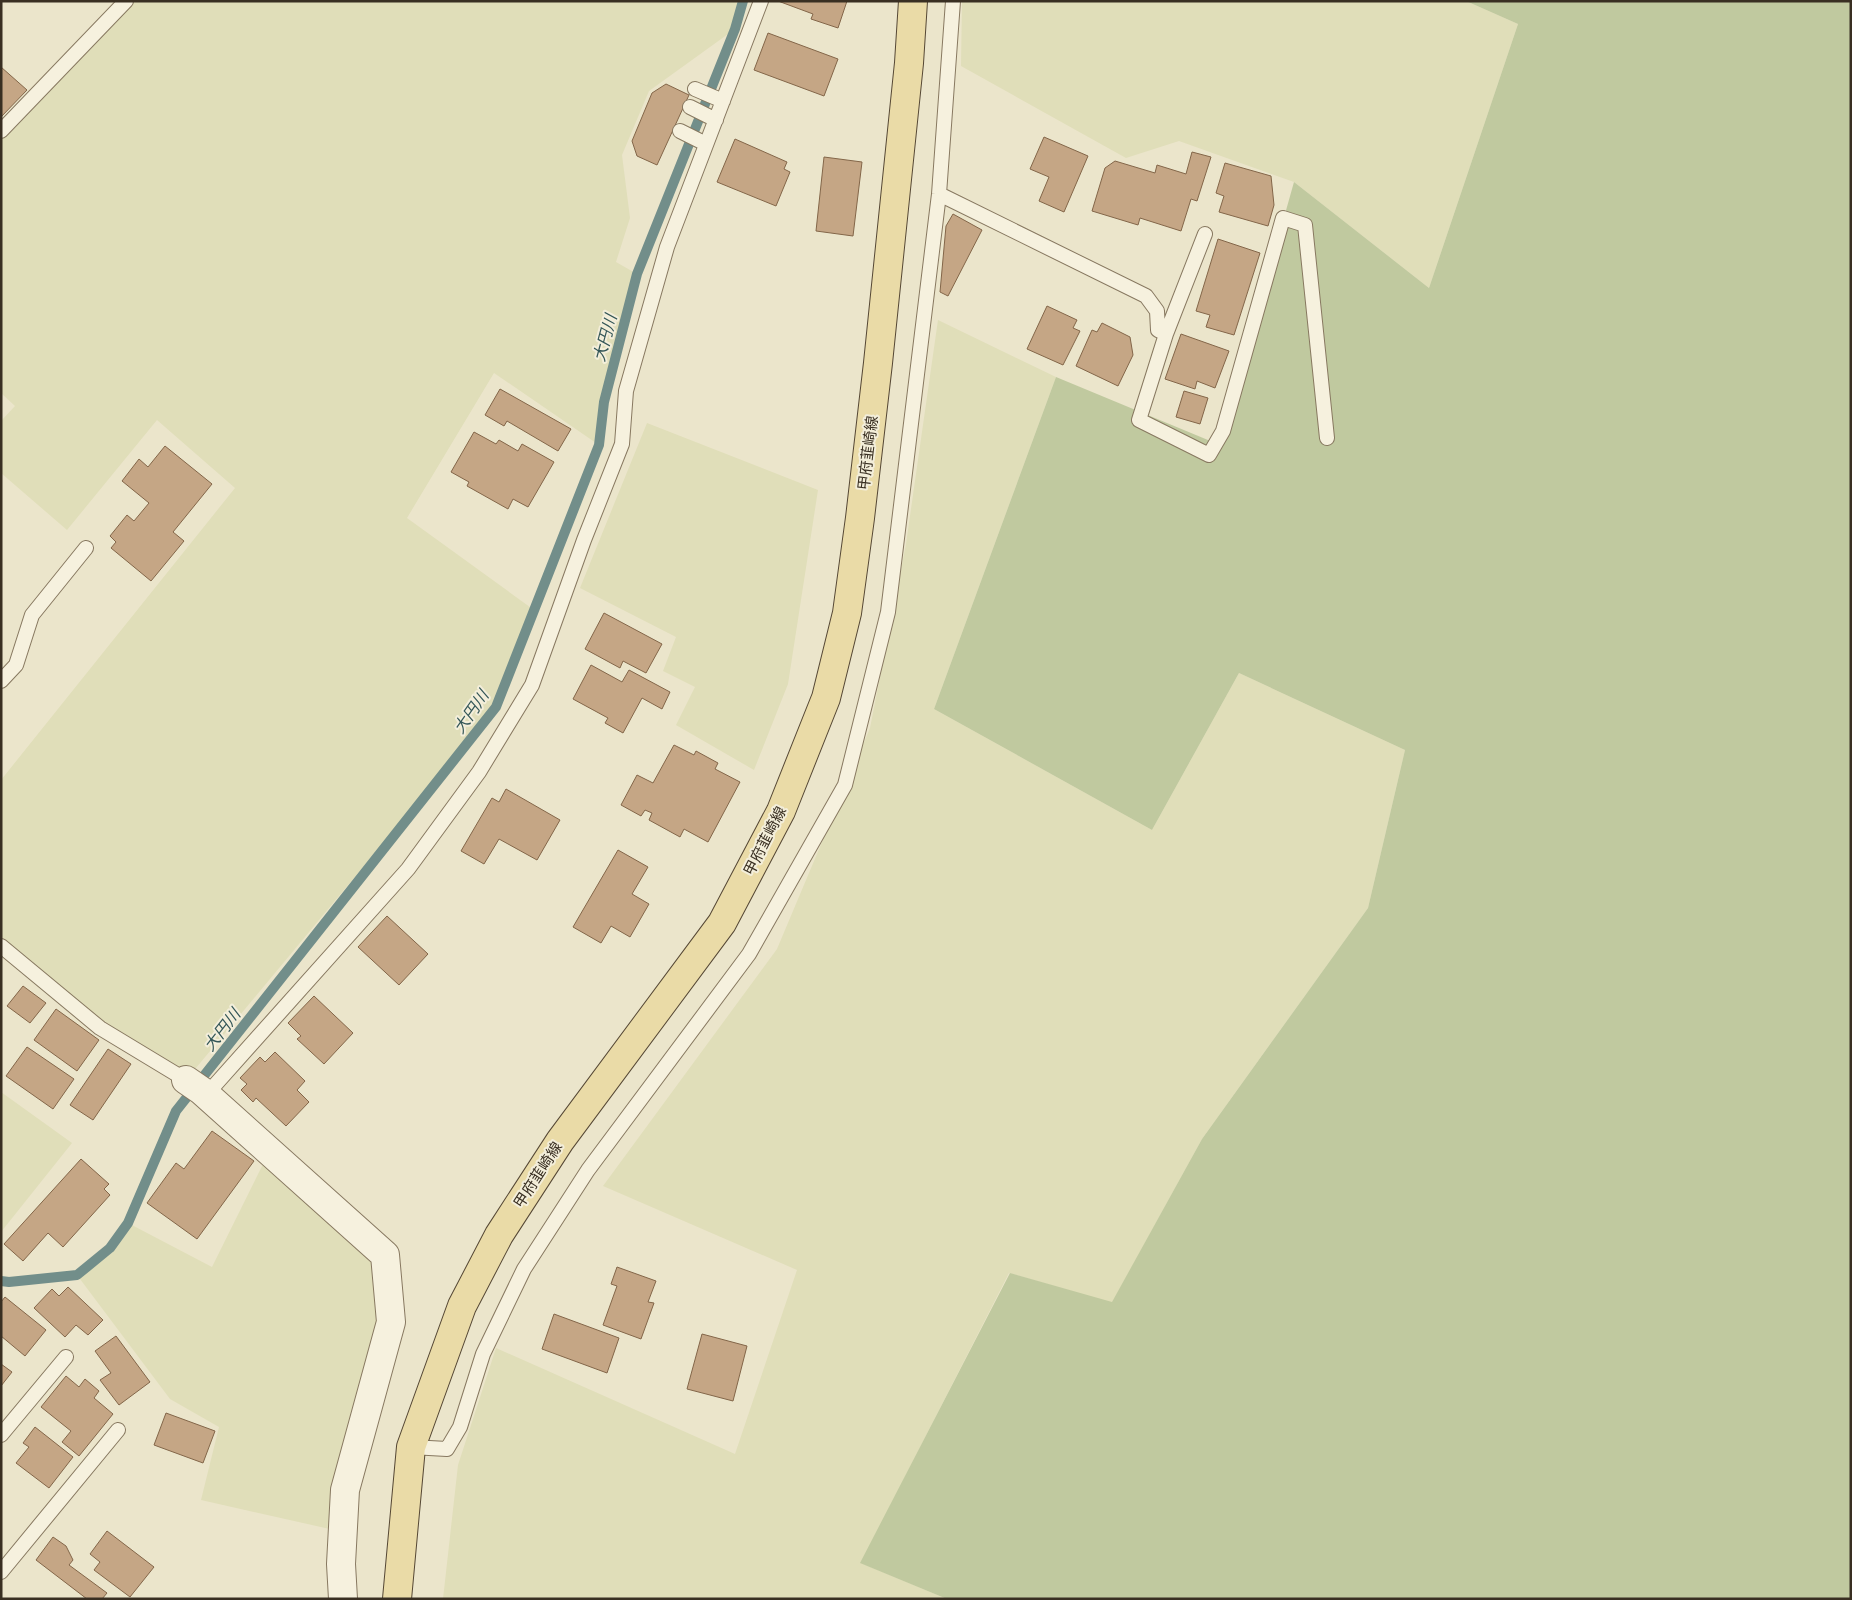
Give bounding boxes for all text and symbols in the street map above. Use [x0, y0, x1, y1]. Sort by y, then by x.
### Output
water label: 大円川 [590, 310, 621, 364]
street label: 甲府韮崎線 [854, 415, 882, 491]
water label: 大円川 [449, 685, 494, 737]
street label: 甲府韮崎線 [740, 803, 790, 879]
water label: 大円川 [200, 1004, 245, 1055]
street label: 甲府韮崎線 [510, 1139, 566, 1211]

